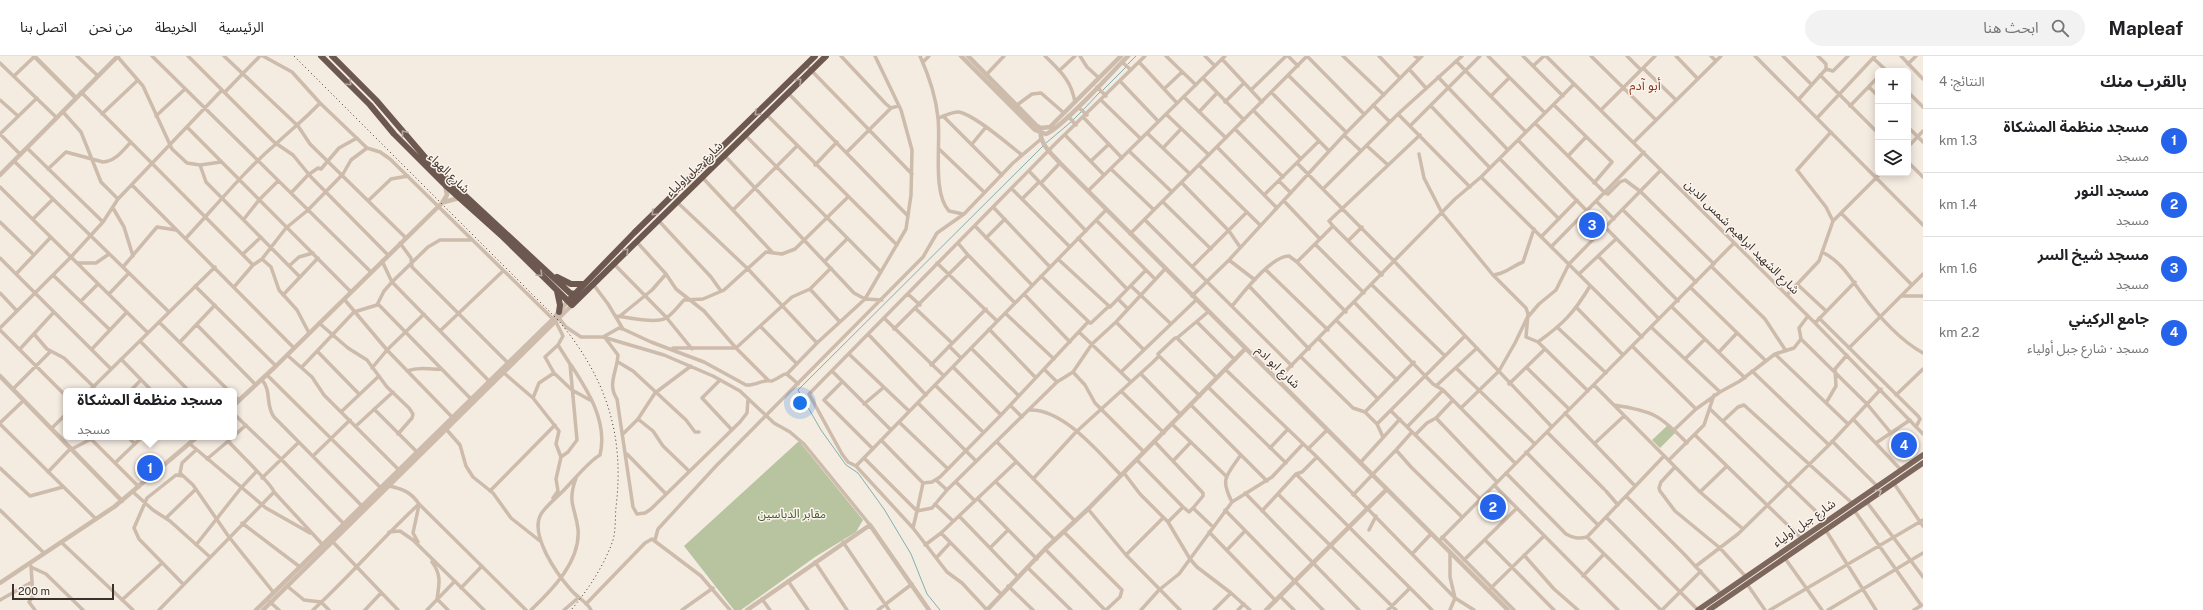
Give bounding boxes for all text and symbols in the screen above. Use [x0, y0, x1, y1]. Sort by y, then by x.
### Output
search box [1805, 10, 2085, 46]
icon: search [2049, 17, 2071, 39]
text: Mapleaf [2109, 17, 2183, 39]
text: اتصل بنا [20, 19, 67, 35]
text: من نحن [89, 19, 133, 35]
text: الخريطة [155, 19, 197, 35]
text: الرئيسية [219, 19, 264, 35]
text: ابحث هنا [1983, 19, 2039, 36]
map controls [1875, 68, 1911, 176]
button: + [1875, 68, 1911, 104]
text: بالقرب منك [2100, 71, 2187, 91]
text: النتائج: 4 [1939, 74, 1985, 89]
district label: أبو آدم [1629, 77, 1661, 95]
one-way arrow [344, 78, 352, 86]
one-way arrow [794, 79, 802, 86]
button: − [1875, 104, 1911, 140]
one-way arrow [754, 108, 762, 116]
text: مسجد منظمة المشكاة [2004, 118, 2149, 135]
one-way arrow [402, 131, 409, 138]
text: 1.3 km [1939, 133, 1977, 148]
text: 1 [2171, 133, 2177, 148]
street label: شارع جبل اولياء [663, 138, 727, 201]
button: layers [1875, 140, 1911, 176]
text: مسجد [2116, 149, 2149, 164]
street label: شارع الهواء [424, 150, 473, 197]
street label: شارع الشهيد ابراهيم شمس الدين [1680, 177, 1802, 299]
text: مسجد النور [2075, 182, 2149, 199]
text: 1.4 km [1939, 197, 1977, 212]
text: 2 [2170, 197, 2178, 212]
one-way arrow [651, 208, 659, 216]
pin: 3 [1579, 210, 1605, 240]
text: مسجد [2116, 213, 2149, 228]
text: مسجد شيخ السر [2038, 246, 2149, 263]
one-way arrow [621, 248, 629, 256]
text: 1.6 km [1939, 261, 1977, 276]
text: 3 [2170, 261, 2178, 276]
one-way arrow [535, 269, 543, 276]
text: مسجد [2116, 277, 2149, 292]
text: جامع الركيني [2069, 310, 2149, 327]
text: 2.2 km [1939, 325, 1979, 340]
text: 4 [2170, 325, 2178, 340]
text: مسجد · شارع جبل أولياء [2027, 341, 2149, 356]
street label: شارع ابو ادم [1252, 343, 1303, 393]
popup [63, 388, 237, 440]
text: مسجد منظمة المشكاة [77, 391, 223, 408]
your location [790, 393, 810, 413]
text: مسجد [77, 422, 110, 437]
pin: 4 [1891, 430, 1917, 460]
pin: 1 [137, 453, 163, 483]
one-way arrow [1875, 489, 1882, 497]
pin: 2 [1480, 492, 1506, 522]
street label: شارع جبل أولياء [1770, 496, 1839, 551]
park label: مقابر الدباسين [758, 507, 826, 521]
scale bar [12, 582, 114, 601]
text: 200 m [18, 585, 50, 597]

